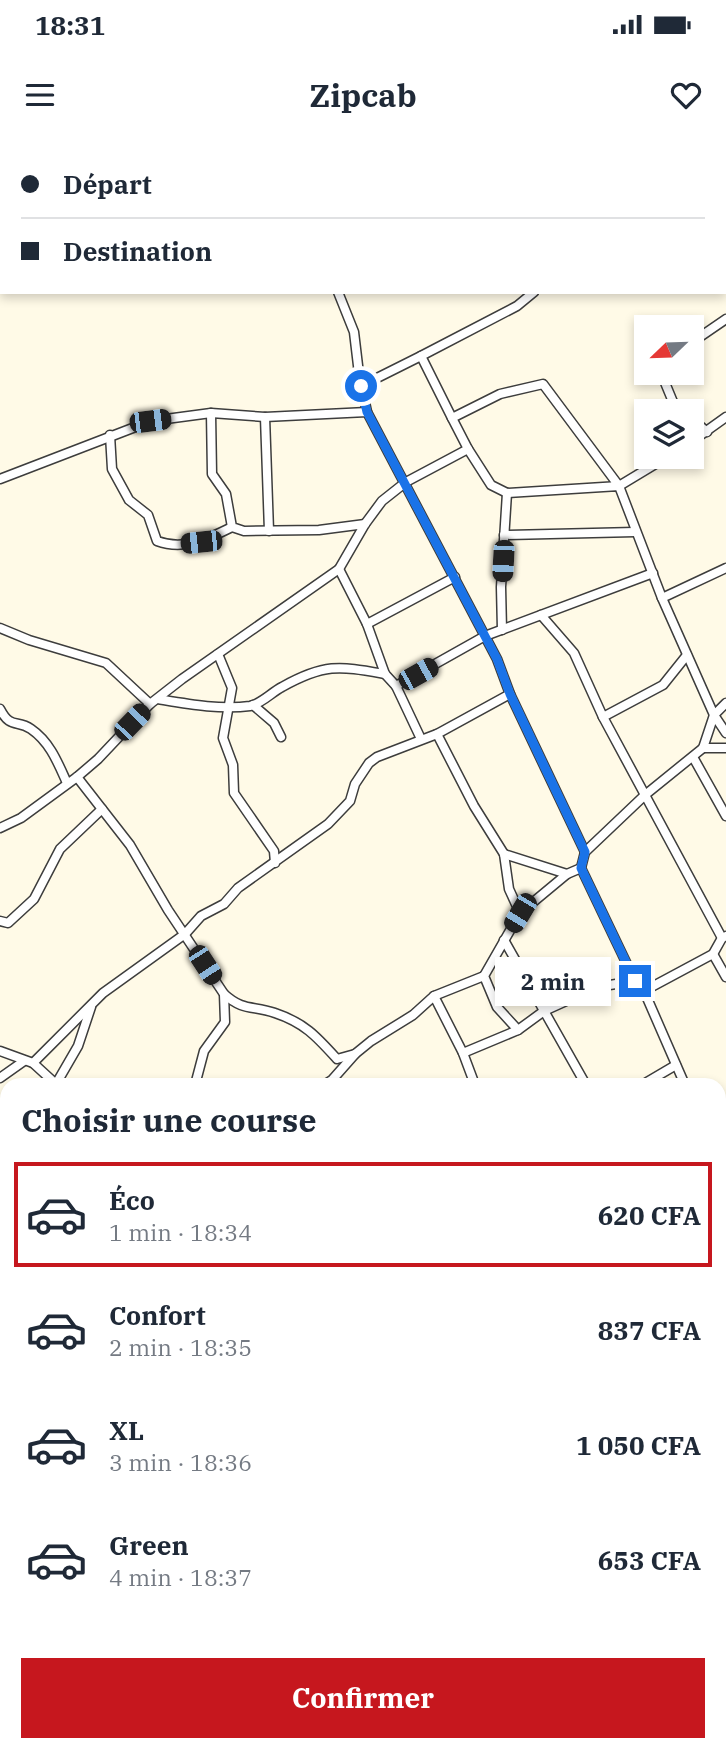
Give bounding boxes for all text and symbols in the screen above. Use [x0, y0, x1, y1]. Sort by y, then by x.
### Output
text: 18:31 [35, 8, 105, 42]
text: Zipcab [309, 74, 417, 116]
icon: menu [21, 76, 59, 114]
icon: heart [667, 76, 705, 114]
text: Départ [63, 167, 152, 201]
text: Destination [63, 234, 212, 268]
north arrow [634, 315, 704, 385]
map controls [634, 315, 704, 469]
route start [345, 370, 377, 402]
button: layers [634, 399, 704, 469]
car [128, 408, 173, 434]
car [180, 529, 223, 555]
car [492, 539, 515, 583]
car [395, 655, 442, 693]
car [110, 700, 155, 744]
car [501, 890, 540, 936]
car [185, 942, 226, 988]
callout: 2 min [495, 956, 610, 1006]
route end [619, 965, 651, 997]
text: 2 min [521, 966, 585, 996]
text: Choisir une course [21, 1099, 317, 1141]
icon: car [25, 1183, 88, 1246]
text: Éco [109, 1183, 155, 1217]
text: 620 CFA [598, 1198, 701, 1232]
text: 1 min · 18:34 [109, 1217, 252, 1247]
icon: car [25, 1298, 88, 1361]
text: Confort [109, 1298, 206, 1332]
text: 837 CFA [598, 1313, 701, 1347]
text: 2 min · 18:35 [109, 1332, 252, 1362]
icon: car [25, 1413, 88, 1476]
text: XL [109, 1413, 144, 1447]
text: 1 050 CFA [576, 1428, 701, 1462]
text: 3 min · 18:36 [109, 1447, 252, 1477]
icon: car [25, 1528, 88, 1591]
text: Green [109, 1528, 189, 1562]
text: 653 CFA [598, 1543, 701, 1577]
text: 4 min · 18:37 [109, 1562, 252, 1592]
button: Confirmer [21, 1658, 705, 1738]

